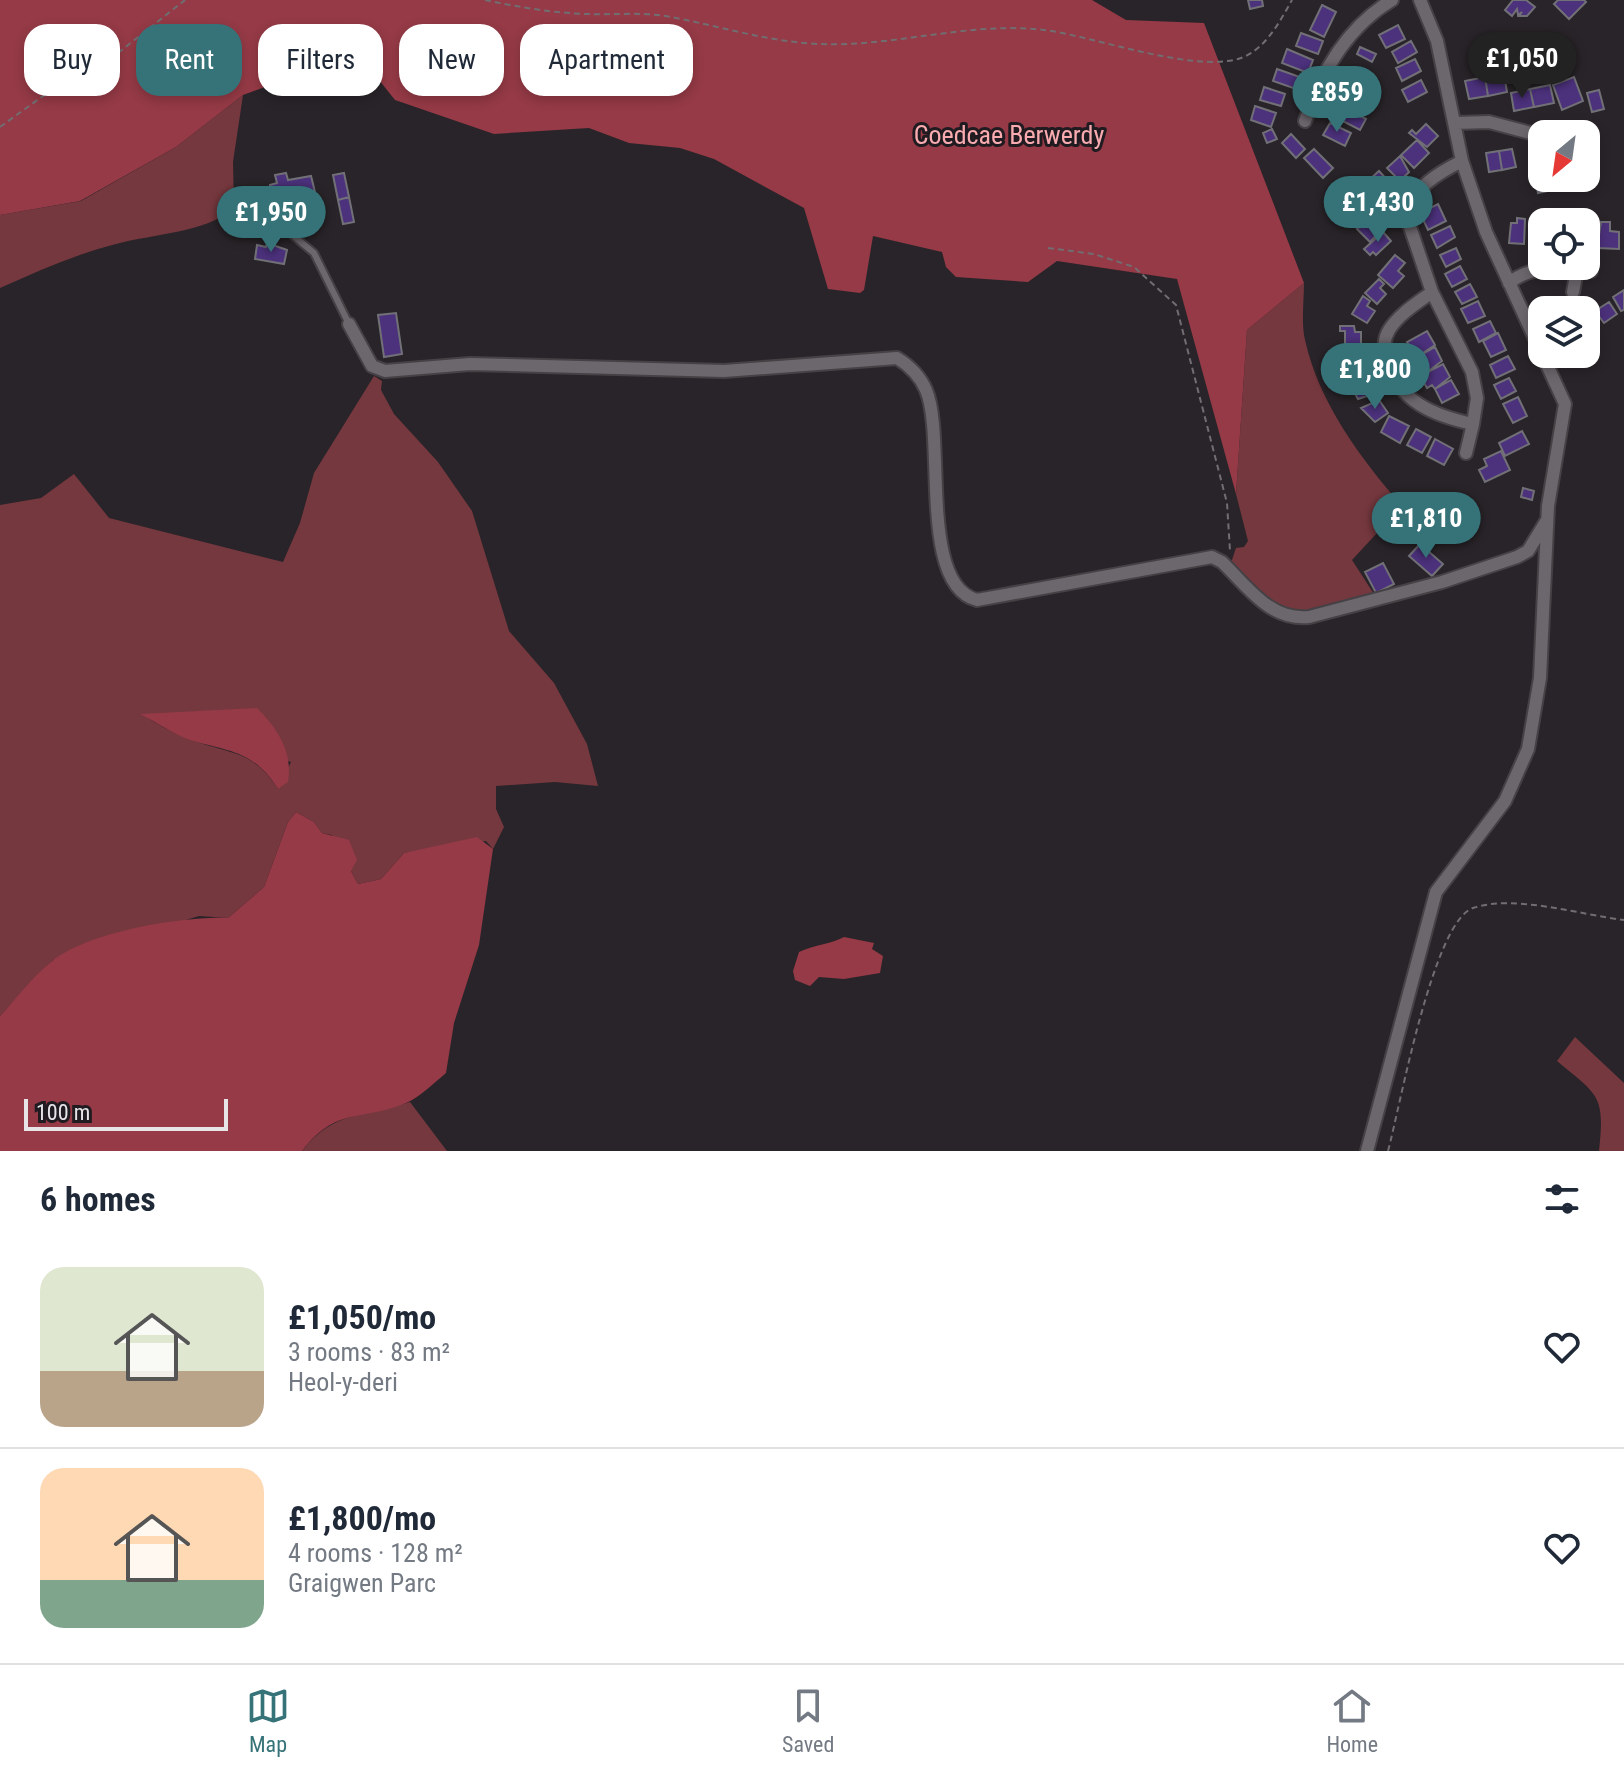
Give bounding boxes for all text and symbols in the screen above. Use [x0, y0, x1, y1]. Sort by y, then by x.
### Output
chip: Buy [24, 24, 120, 96]
chip: Rent [136, 24, 242, 96]
chip: Filters [258, 24, 383, 96]
chip: New [399, 24, 504, 96]
chip: Apartment [520, 24, 693, 96]
pin: £1,050 [1457, 32, 1587, 100]
text: £1,050 [1486, 43, 1558, 73]
pin: £859 [1290, 66, 1384, 134]
text: £859 [1310, 77, 1364, 107]
park label: Coedcae Berwerdy [914, 120, 1104, 150]
north arrow [1528, 120, 1600, 192]
map controls [1528, 120, 1600, 368]
pin: £1,430 [1313, 176, 1443, 244]
pin: £1,950 [206, 186, 336, 254]
text: £1,430 [1342, 187, 1414, 217]
text: £1,950 [235, 197, 307, 227]
button: locate [1528, 208, 1600, 280]
button: layers [1528, 296, 1600, 368]
pin: £1,800 [1310, 343, 1440, 411]
text: £1,800 [1339, 354, 1411, 384]
pin: £1,810 [1361, 492, 1491, 560]
text: £1,810 [1390, 503, 1462, 533]
scale bar [24, 1095, 228, 1131]
text: 100 m [36, 1100, 90, 1125]
icon: filters [1540, 1177, 1584, 1221]
text: 6 homes [40, 1179, 156, 1219]
text: £1,050/mo [288, 1297, 436, 1337]
icon: home [104, 1299, 200, 1395]
icon: heart [1540, 1325, 1584, 1369]
text: 3 rooms · 83 m² [288, 1337, 450, 1367]
text: Heol-y-deri [288, 1367, 398, 1397]
text: £1,800/mo [288, 1498, 436, 1538]
icon: home [104, 1500, 200, 1596]
icon: heart [1540, 1526, 1584, 1570]
text: 4 rooms · 128 m² [288, 1538, 463, 1568]
text: Graigwen Parc [288, 1568, 436, 1598]
tab: Map [246, 1684, 290, 1757]
tab: Saved [782, 1684, 834, 1757]
tab: Home [1326, 1684, 1378, 1757]

